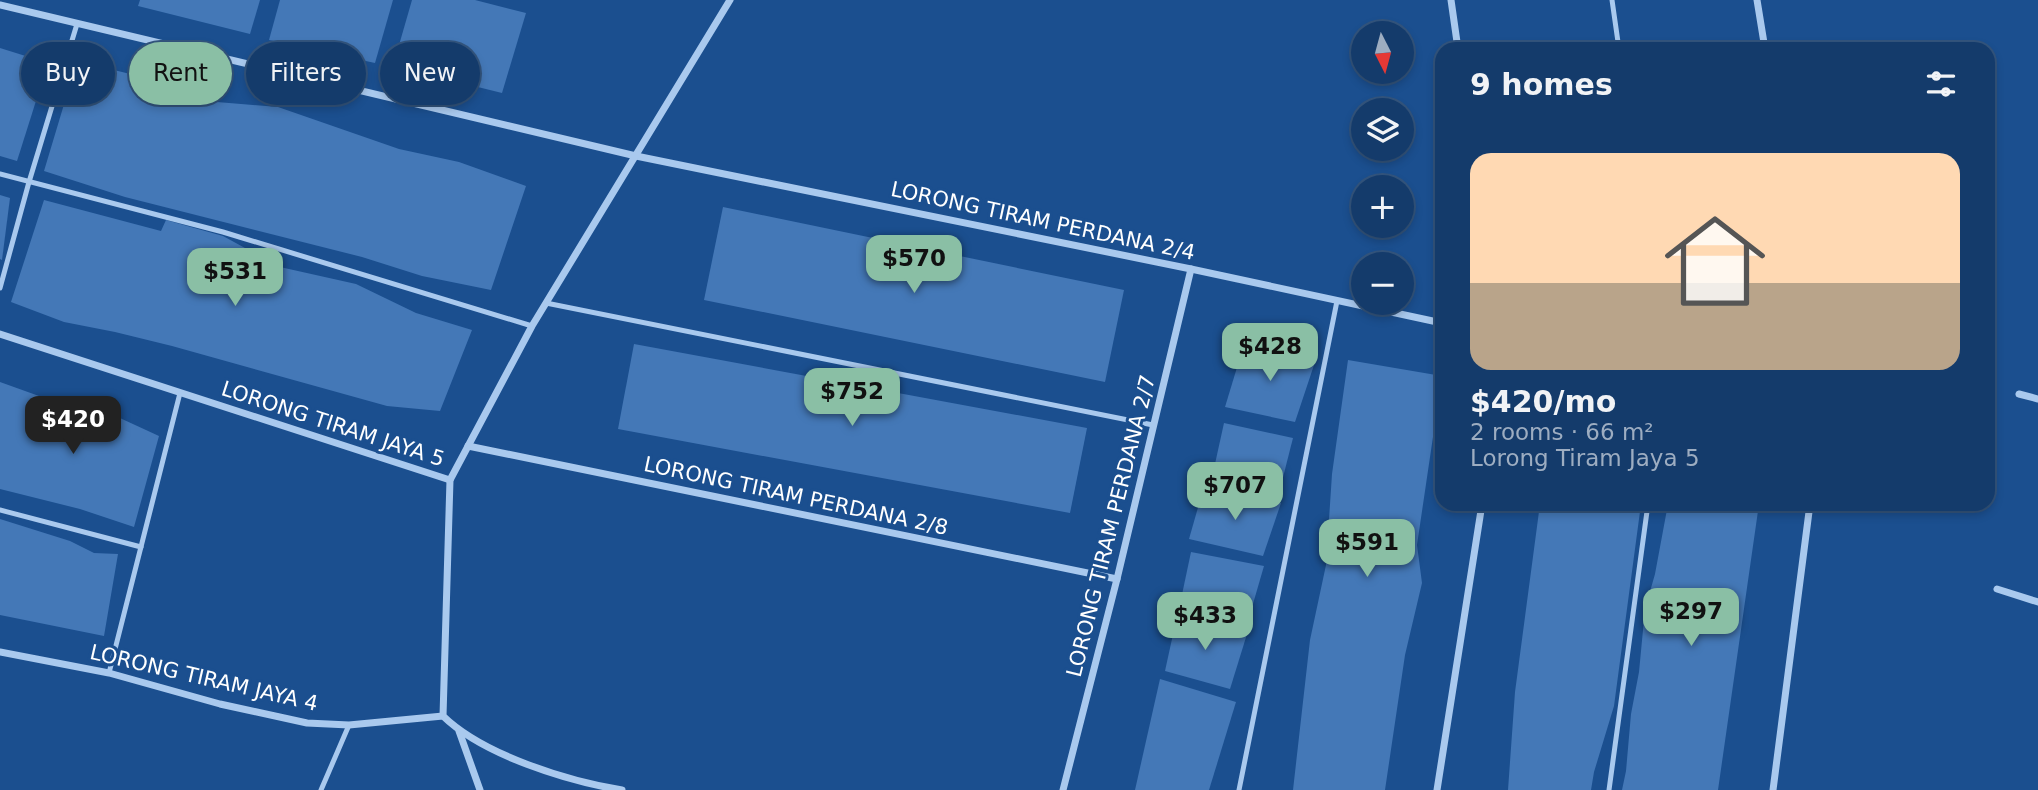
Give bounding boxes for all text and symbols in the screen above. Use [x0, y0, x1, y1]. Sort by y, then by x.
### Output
north arrow [1351, 21, 1414, 84]
map controls [1351, 21, 1414, 315]
chip: Buy [21, 42, 115, 105]
chip: Rent [129, 42, 232, 105]
chip: Filters [246, 42, 366, 105]
chip: New [380, 42, 480, 105]
icon: filters [1922, 65, 1960, 103]
text: 9 homes [1470, 67, 1613, 102]
button: layers [1351, 98, 1414, 161]
button: + [1351, 175, 1414, 238]
street label: LORONG TIRAM PERDANA 2/4 [889, 177, 1197, 265]
icon: home [1652, 198, 1778, 324]
pin: $570 [873, 236, 955, 295]
text: $570 [882, 245, 946, 271]
pin: $531 [194, 248, 276, 308]
button: − [1351, 252, 1414, 315]
text: $531 [203, 258, 267, 284]
pin: $428 [1229, 324, 1311, 383]
text: $428 [1238, 333, 1302, 359]
pin: $752 [811, 368, 893, 428]
street label: LORONG TIRAM PERDANA 2/7 [1062, 372, 1160, 680]
street label: LORONG TIRAM JAYA 5 [218, 377, 448, 471]
text: $752 [820, 378, 884, 404]
text: $420/mo [1470, 384, 1616, 419]
pin: $420 [32, 396, 114, 456]
text: $420 [41, 406, 105, 432]
text: 2 rooms · 66 m² [1470, 419, 1654, 445]
text: Lorong Tiram Jaya 5 [1470, 445, 1700, 471]
street label: LORONG TIRAM PERDANA 2/8 [642, 452, 950, 540]
pin: $707 [1194, 462, 1276, 522]
text: $707 [1203, 472, 1267, 498]
pin: $591 [1326, 520, 1408, 579]
text: $591 [1335, 529, 1399, 555]
pin: $297 [1650, 588, 1732, 648]
pin: $433 [1164, 592, 1246, 652]
text: $297 [1659, 598, 1723, 624]
text: $433 [1173, 602, 1237, 628]
street label: LORONG TIRAM JAYA 4 [88, 640, 320, 716]

